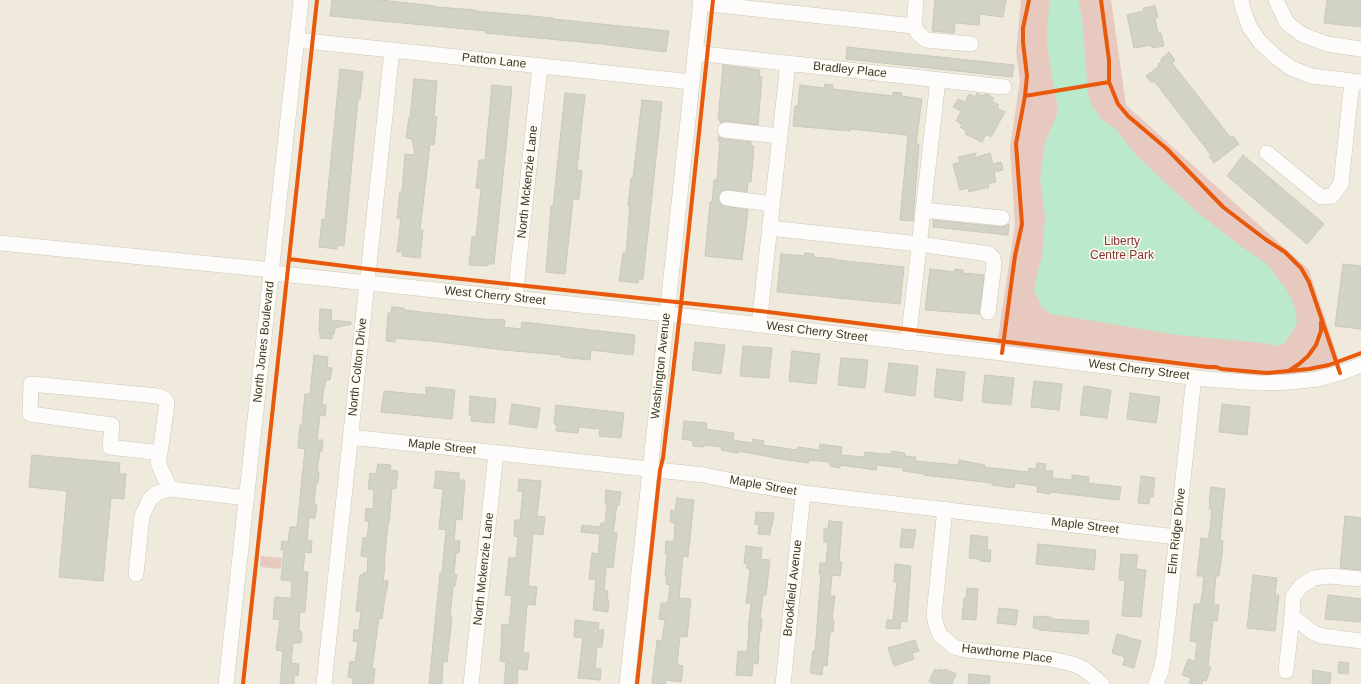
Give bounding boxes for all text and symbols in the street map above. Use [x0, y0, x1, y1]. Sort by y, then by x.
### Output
street label: Patton Lane [461, 50, 527, 72]
street label: Bradley Place [812, 59, 888, 81]
street label: North Mckenzie Lane [515, 125, 541, 239]
park label: Liberty Centre Park [1090, 235, 1154, 263]
street label: North Jones Boulevard [250, 281, 278, 403]
street label: West Cherry Street [444, 284, 546, 308]
street label: Washington Avenue [648, 312, 674, 420]
street label: North Colton Drive [346, 317, 370, 417]
street label: West Cherry Street [766, 319, 868, 345]
street label: West Cherry Street [1088, 357, 1190, 383]
street label: Maple Street [407, 436, 477, 458]
street label: Maple Street [728, 473, 798, 499]
street label: Elm Ridge Drive [1165, 487, 1189, 575]
street label: North Mckenzie Lane [471, 512, 497, 626]
street label: Maple Street [1050, 515, 1120, 537]
street label: Brookfield Avenue [781, 539, 805, 637]
street label: Hawthorne Place [961, 641, 1053, 667]

